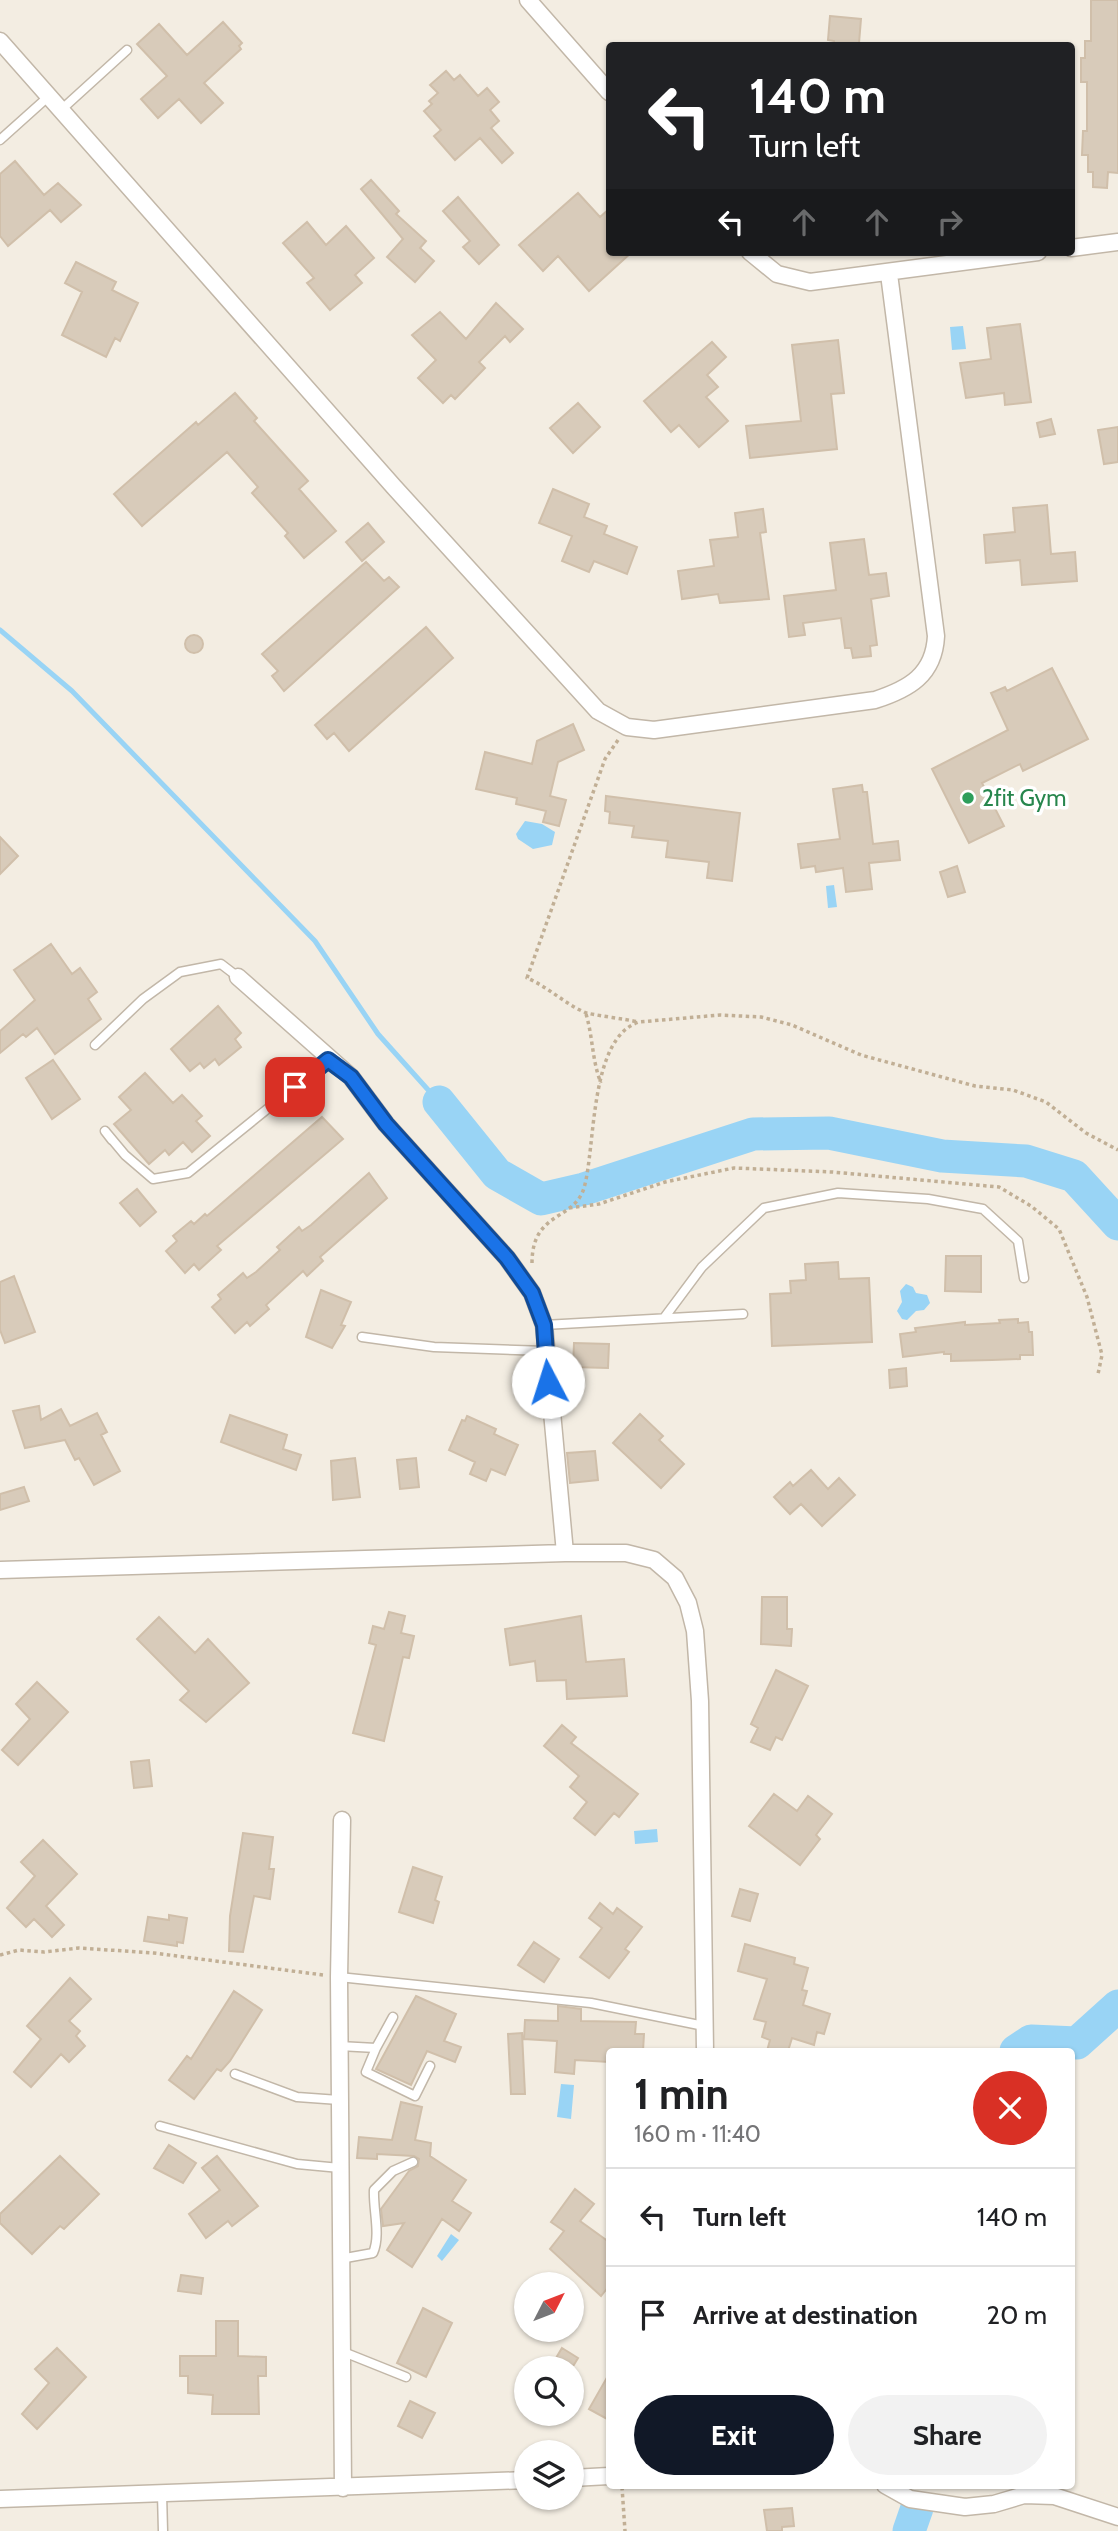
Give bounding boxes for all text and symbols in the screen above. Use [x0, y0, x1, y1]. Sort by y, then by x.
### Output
text: 140 m [749, 66, 886, 125]
icon: left [634, 70, 725, 161]
text: Turn left [749, 126, 860, 165]
icon: left [712, 203, 750, 241]
icon: ahead [785, 203, 823, 241]
icon: ahead [858, 203, 896, 241]
icon: right [931, 203, 969, 241]
place label: 2fit Gym [982, 784, 1066, 812]
marker: 2fit Gym [960, 790, 976, 806]
pin [265, 1057, 325, 1117]
icon: arrive [276, 1068, 314, 1106]
position arrow [511, 1345, 585, 1419]
text: 1 min [634, 2068, 729, 2120]
button: close [973, 2071, 1047, 2145]
text: 160 m · 11:40 [634, 2120, 761, 2148]
icon: left [634, 2198, 672, 2236]
text: Turn left [693, 2201, 786, 2233]
text: 140 m [977, 2201, 1047, 2233]
north arrow [514, 2272, 584, 2342]
map controls [514, 2272, 584, 2510]
icon: arrive [634, 2296, 672, 2334]
text: Arrive at destination [693, 2299, 918, 2331]
text: 20 m [987, 2299, 1047, 2331]
button: search [514, 2356, 584, 2426]
button: Exit [634, 2395, 834, 2475]
button: Share [848, 2395, 1047, 2475]
button: layers [514, 2440, 584, 2510]

